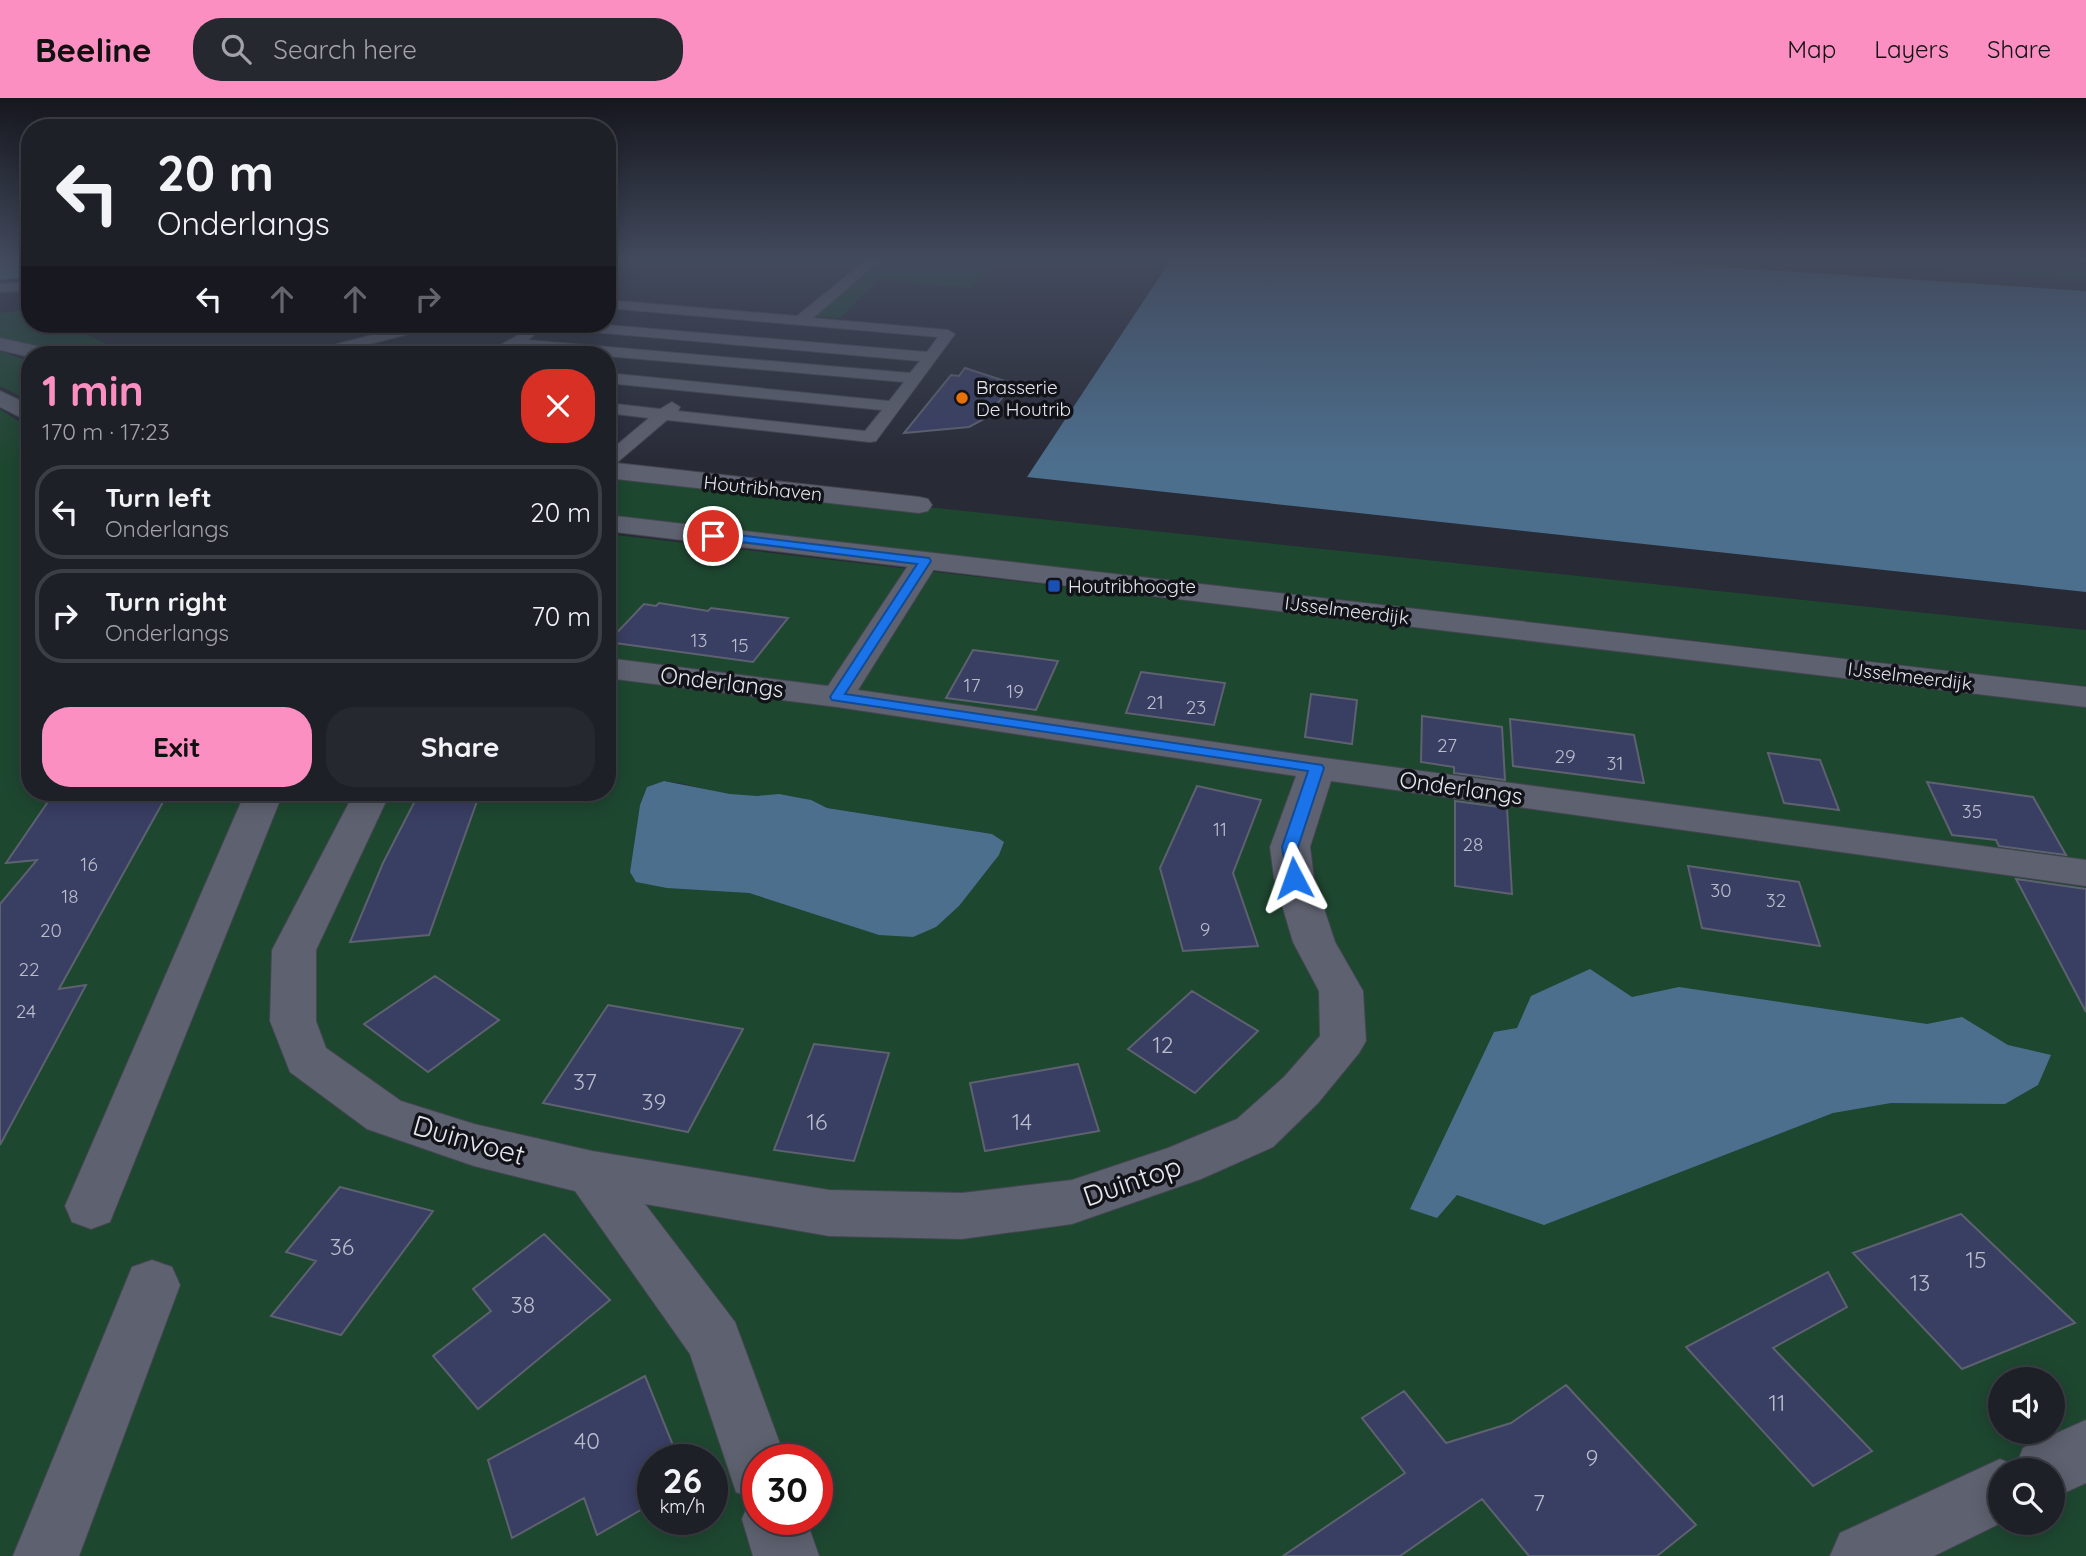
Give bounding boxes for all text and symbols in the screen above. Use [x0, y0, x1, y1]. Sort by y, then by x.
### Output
search box [193, 18, 683, 81]
text: Beeline [35, 29, 151, 70]
icon: search [217, 30, 255, 68]
text: Search here [273, 33, 417, 66]
text: Map [1787, 34, 1836, 64]
text: Layers [1874, 34, 1949, 64]
text: Share [1987, 34, 2051, 64]
text: 20 m [157, 142, 274, 203]
icon: left [42, 147, 133, 238]
text: Onderlangs [157, 203, 330, 243]
icon: left [190, 280, 228, 318]
icon: ahead [263, 280, 301, 318]
icon: ahead [336, 280, 374, 318]
icon: right [409, 280, 447, 318]
text: 1 min [42, 364, 144, 417]
button: close [521, 369, 595, 443]
place label: Brasserie De Houtrib [976, 375, 1071, 421]
marker: Brasserie De Houtrib [954, 390, 970, 406]
text: 170 m · 17:23 [42, 417, 170, 446]
street label: Houtribhaven [703, 470, 823, 506]
text: Turn left [105, 481, 212, 514]
icon: left [46, 493, 84, 531]
text: 20 m [530, 496, 591, 529]
pin [683, 506, 743, 566]
text: Onderlangs [105, 514, 229, 543]
icon: arrive [694, 517, 732, 555]
place label: Houtribhoogte [1068, 574, 1196, 598]
marker: Houtribhoogte [1046, 578, 1062, 594]
text: Turn right [105, 585, 227, 618]
street label: IJsselmeerdijk [1283, 590, 1411, 630]
icon: right [46, 597, 84, 635]
text: 70 m [531, 600, 591, 633]
text: Onderlangs [105, 618, 229, 647]
house number: 13 [691, 628, 708, 652]
house number: 15 [731, 633, 749, 657]
street label: IJsselmeerdijk [1846, 656, 1974, 696]
street label: Onderlangs [659, 660, 785, 703]
house number: 17 [964, 673, 981, 697]
house number: 19 [1006, 679, 1024, 703]
house number: 21 [1146, 690, 1164, 714]
house number: 23 [1186, 695, 1206, 719]
button: Exit [42, 707, 312, 787]
button: Share [326, 707, 595, 787]
house number: 27 [1437, 733, 1457, 757]
house number: 29 [1554, 744, 1576, 768]
house number: 31 [1607, 751, 1624, 775]
street label: Onderlangs [1398, 765, 1525, 811]
house number: 35 [1962, 799, 1982, 823]
house number: 11 [1213, 817, 1227, 841]
house number: 28 [1463, 832, 1483, 856]
position arrow [1257, 841, 1331, 915]
house number: 16 [80, 852, 98, 876]
house number: 30 [1710, 878, 1732, 902]
house number: 18 [61, 884, 79, 908]
house number: 32 [1766, 888, 1786, 912]
house number: 9 [1200, 917, 1210, 941]
house number: 20 [40, 918, 62, 942]
house number: 22 [18, 957, 40, 981]
house number: 24 [16, 999, 36, 1023]
house number: 12 [1152, 1030, 1174, 1059]
house number: 37 [573, 1067, 597, 1096]
house number: 39 [642, 1087, 666, 1116]
street label: Duinvoet [409, 1107, 529, 1172]
house number: 16 [807, 1107, 827, 1136]
house number: 14 [1012, 1107, 1032, 1136]
street label: Duintop [1078, 1147, 1186, 1214]
house number: 36 [330, 1232, 354, 1261]
house number: 15 [1965, 1245, 1987, 1274]
house number: 13 [1910, 1268, 1930, 1297]
house number: 38 [511, 1290, 535, 1319]
map controls [1988, 1367, 2065, 1535]
button: sound [1988, 1367, 2065, 1444]
house number: 11 [1768, 1388, 1786, 1417]
house number: 40 [574, 1426, 600, 1455]
house number: 9 [1586, 1443, 1598, 1472]
speed limit sign: 30 [742, 1444, 833, 1535]
text: 26 [663, 1458, 702, 1502]
button: search [1988, 1458, 2065, 1535]
house number: 7 [1533, 1488, 1545, 1517]
text: km/h [660, 1495, 705, 1518]

